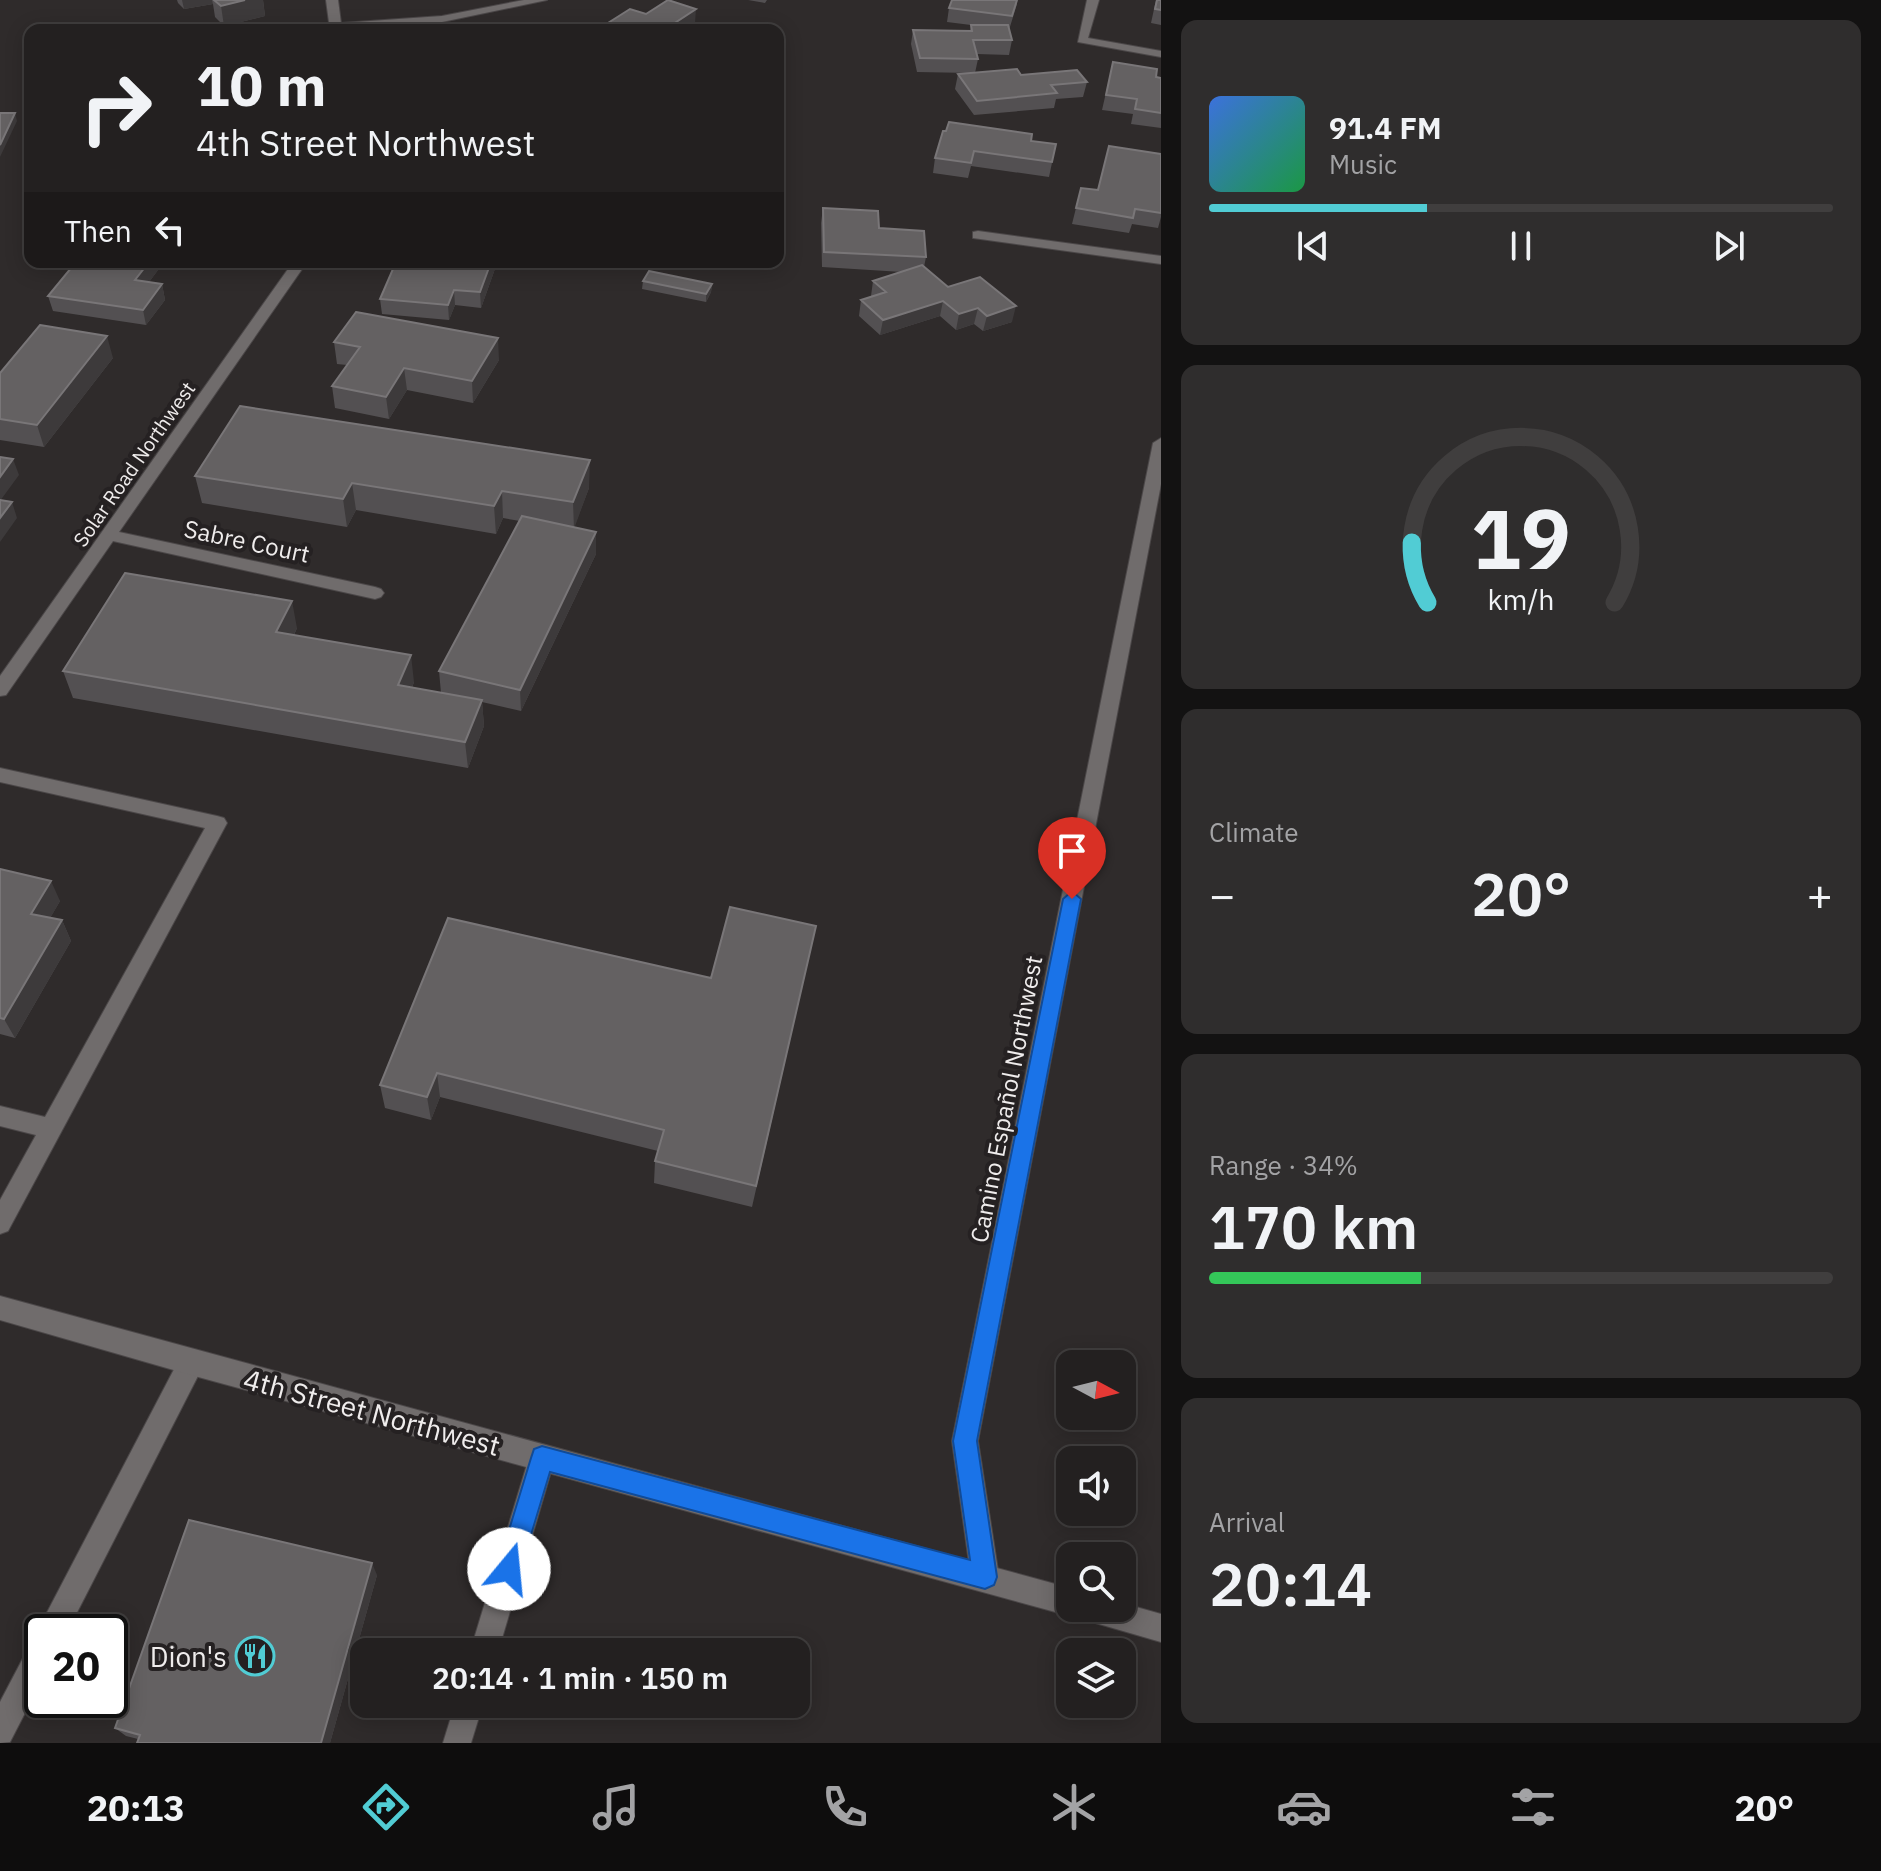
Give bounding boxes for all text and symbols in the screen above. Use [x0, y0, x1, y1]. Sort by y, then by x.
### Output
text: 10 m [196, 49, 326, 121]
icon: right [64, 56, 168, 160]
text: 91.4 FM [1329, 108, 1442, 147]
text: 4th Street Northwest [196, 119, 535, 166]
text: Music [1329, 147, 1397, 181]
icon: left [148, 208, 192, 252]
text: Then [64, 211, 132, 250]
icon: previous [1291, 224, 1335, 268]
icon: pause [1499, 224, 1543, 268]
icon: next [1707, 224, 1751, 268]
street label: Solar Road Northwest [67, 376, 201, 552]
text: 19 [1471, 483, 1571, 591]
street label: Sabre Court [181, 512, 313, 570]
text: km/h [1487, 581, 1555, 618]
text: Climate [1209, 815, 1299, 849]
pin [1038, 817, 1106, 899]
icon: arrive [1050, 829, 1094, 873]
text: 20° [1471, 854, 1571, 933]
text: − [1209, 866, 1235, 923]
text: + [1807, 866, 1833, 923]
street label: Camino Español Northwest [962, 953, 1050, 1245]
text: Range · 34% [1209, 1148, 1358, 1182]
text: 170 km [1209, 1187, 1418, 1266]
north arrow [1056, 1350, 1136, 1430]
map controls [1056, 1350, 1136, 1718]
street label: 4th Street Northwest [240, 1360, 504, 1464]
button: sound [1056, 1446, 1136, 1526]
text: Arrival [1209, 1505, 1285, 1539]
position arrow [467, 1527, 551, 1611]
button: search [1056, 1542, 1136, 1622]
text: 20:14 [1209, 1544, 1372, 1623]
speed limit sign: 20 [24, 1614, 128, 1718]
restaurant icon: Dion's [234, 1635, 276, 1677]
place label: Dion's [150, 1638, 227, 1675]
button: layers [1056, 1638, 1136, 1718]
text: 20:14 · 1 min · 150 m [432, 1658, 728, 1697]
icon: directions [358, 1779, 414, 1835]
icon: music [588, 1779, 644, 1835]
icon: phone [817, 1779, 873, 1835]
icon: climate [1046, 1779, 1102, 1835]
icon: car [1276, 1779, 1332, 1835]
icon: filters [1505, 1779, 1561, 1835]
text: 20:13 [87, 1784, 185, 1831]
text: 20° [1734, 1784, 1794, 1831]

